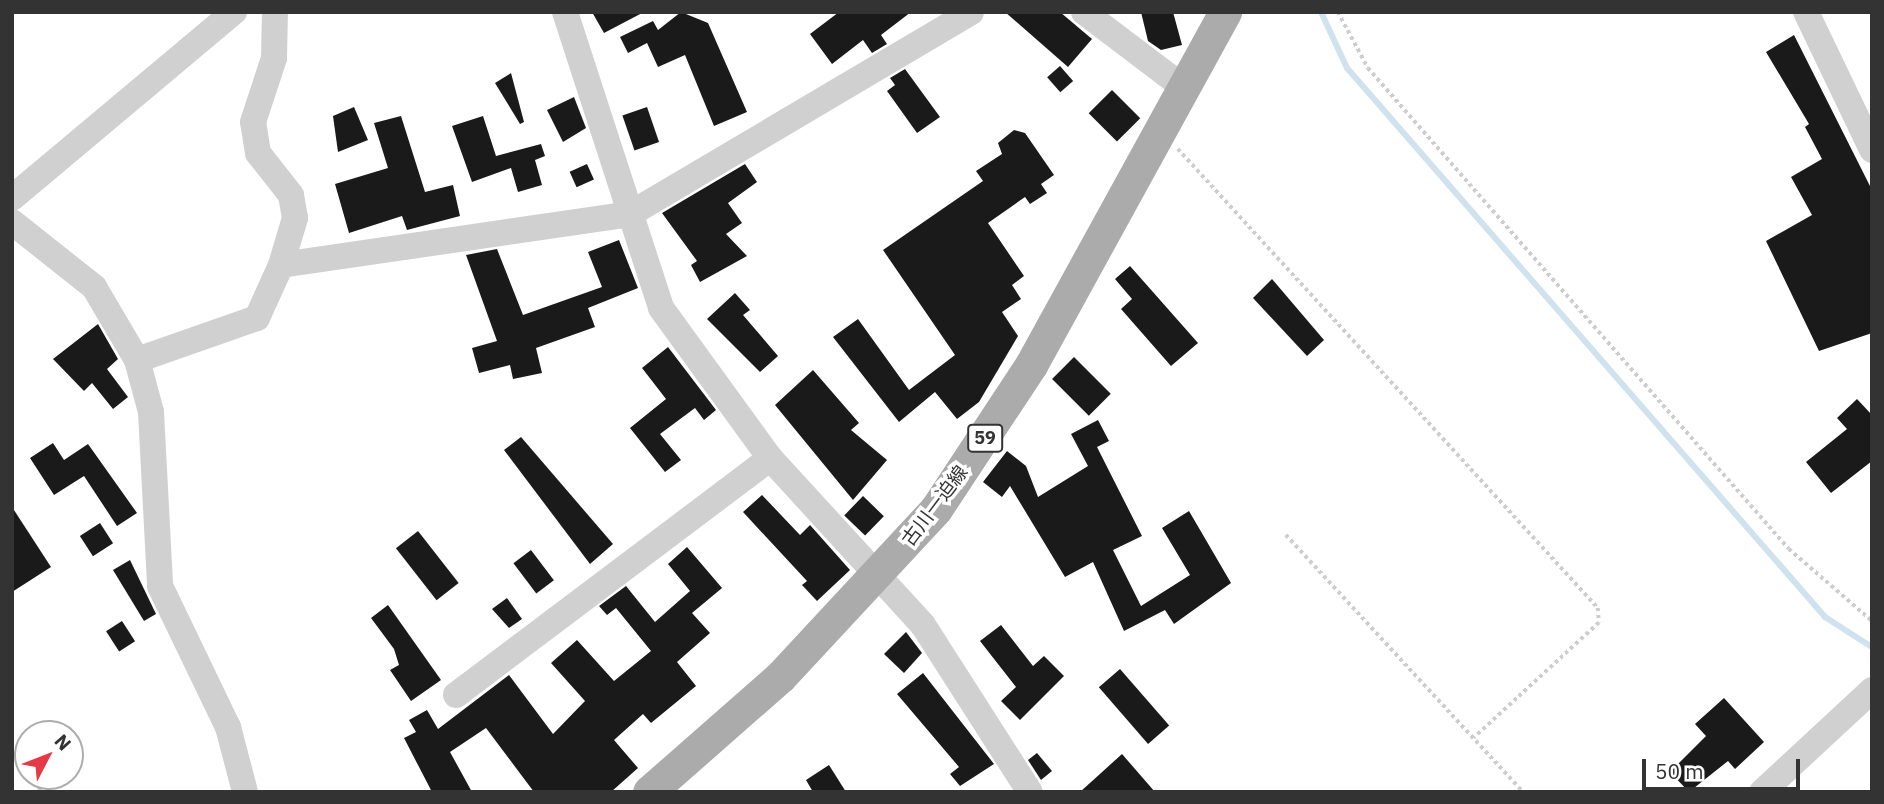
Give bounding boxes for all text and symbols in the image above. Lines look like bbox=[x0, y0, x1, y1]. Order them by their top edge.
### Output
road number: 59 bbox=[966, 424, 1004, 452]
street label: 古川一迫線 bbox=[897, 461, 973, 551]
north arrow bbox=[14, 720, 84, 790]
text: N bbox=[50, 729, 77, 755]
scale bar bbox=[1646, 744, 1804, 788]
text: 50 m bbox=[1655, 757, 1704, 785]

